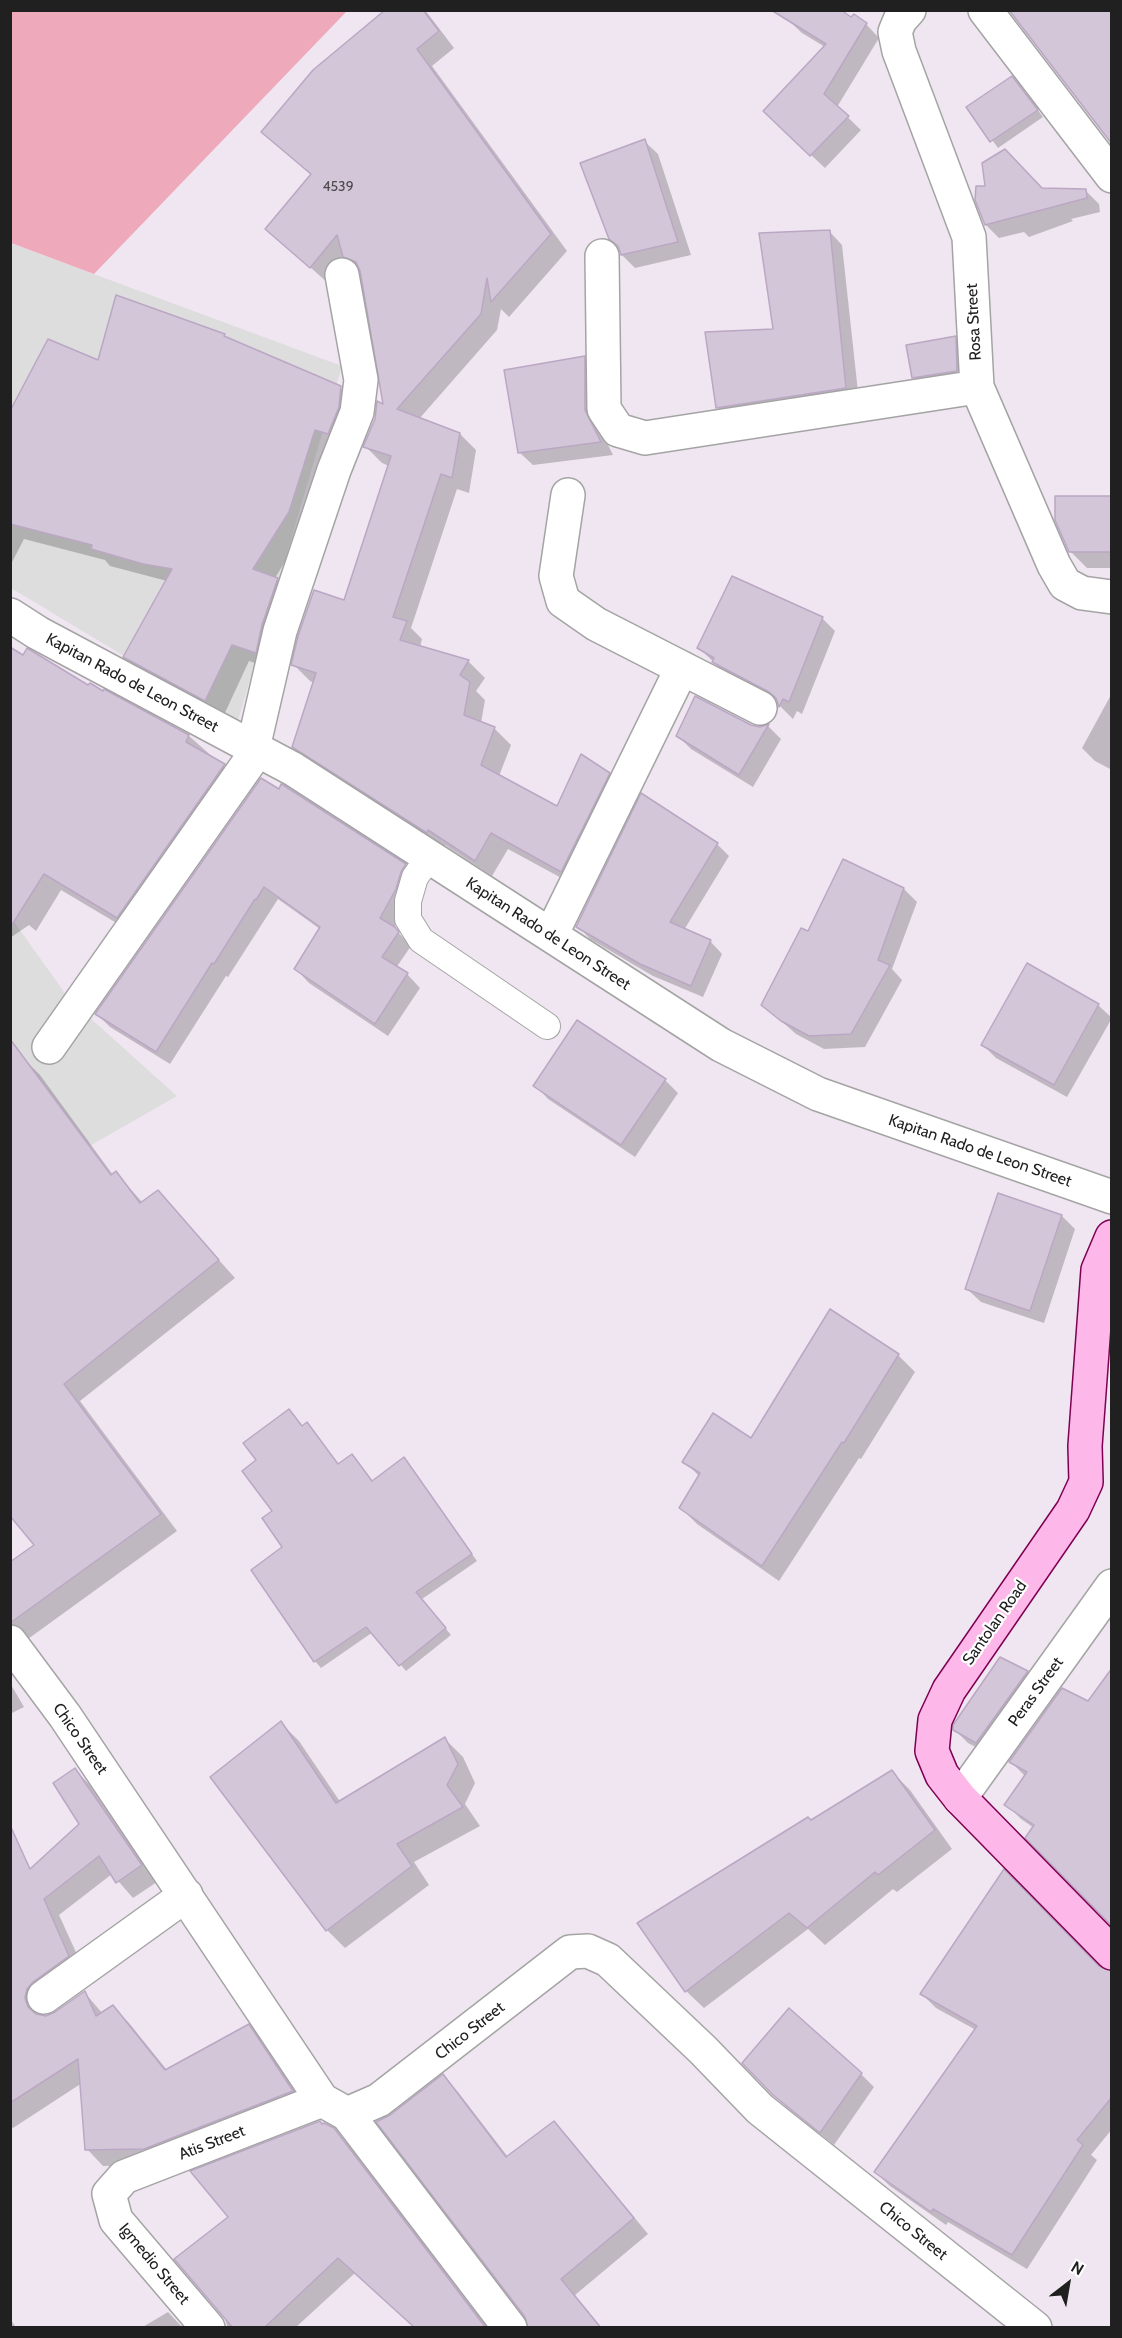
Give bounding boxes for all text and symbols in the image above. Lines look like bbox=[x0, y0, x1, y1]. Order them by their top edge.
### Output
house number: 4539 bbox=[322, 179, 354, 195]
street label: Rosa Street bbox=[962, 283, 986, 361]
street label: Kapitan Rado de Leon Street bbox=[43, 629, 221, 737]
street label: Kapitan Rado de Leon Street bbox=[462, 874, 634, 994]
street label: Kapitan Rado de Leon Street bbox=[886, 1111, 1074, 1191]
street label: Santolan Road bbox=[959, 1577, 1031, 1669]
street label: Peras Street bbox=[1004, 1654, 1068, 1730]
street label: Chico Street bbox=[48, 1700, 112, 1778]
street label: Chico Street bbox=[432, 1998, 508, 2064]
street label: Atis Street bbox=[176, 2122, 248, 2164]
street label: Chico Street bbox=[875, 2198, 951, 2264]
street label: Igmedio Street bbox=[115, 2220, 193, 2308]
north arrow bbox=[1038, 2254, 1098, 2314]
text: N bbox=[1068, 2257, 1087, 2279]

